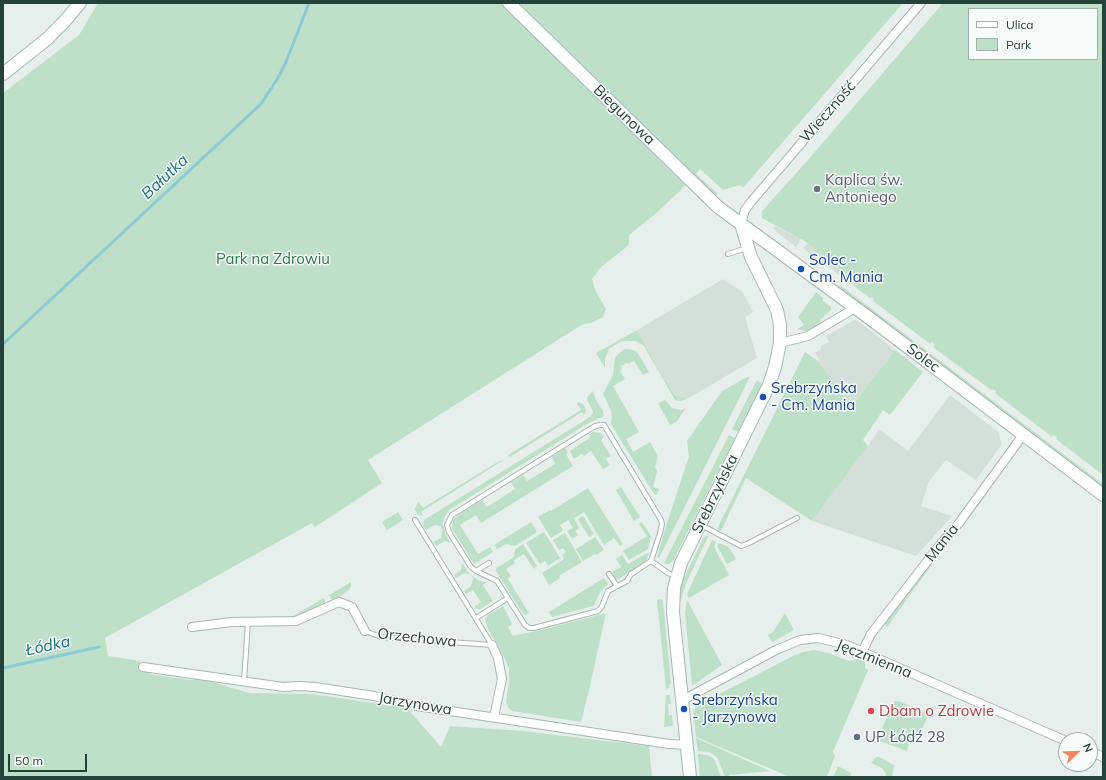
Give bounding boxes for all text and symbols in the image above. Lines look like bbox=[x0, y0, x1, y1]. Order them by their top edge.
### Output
legend bbox=[968, 8, 1098, 60]
text: Ulica bbox=[1006, 17, 1034, 32]
text: Park bbox=[1006, 37, 1031, 52]
street label: Wieczność bbox=[796, 77, 860, 147]
street label: Biegunowa bbox=[589, 81, 659, 149]
water label: Bałutka bbox=[138, 151, 192, 203]
place label: Kaplica św. Antoniego bbox=[825, 171, 903, 206]
marker: Kaplica św. Antoniego bbox=[812, 184, 822, 194]
park label: Park na Zdrowiu bbox=[216, 250, 330, 268]
place label: Solec - Cm. Mania bbox=[809, 251, 883, 286]
marker: Solec - Cm. Mania bbox=[796, 264, 806, 274]
street label: Solec bbox=[903, 340, 943, 376]
place label: Srebrzyńska - Cm. Mania bbox=[771, 379, 857, 414]
marker: Srebrzyńska - Cm. Mania bbox=[758, 392, 768, 402]
street label: Srebrzyńska bbox=[688, 451, 742, 537]
street label: Mania bbox=[921, 521, 963, 565]
street label: Orzechowa bbox=[377, 625, 457, 651]
water label: Łódka bbox=[24, 632, 72, 660]
street label: Jęczmienna bbox=[834, 636, 914, 682]
street label: Jarzynowa bbox=[377, 689, 453, 719]
place label: Srebrzyńska - Jarzynowa bbox=[692, 691, 778, 726]
place label: Dbam o Zdrowie bbox=[879, 702, 994, 720]
marker: Srebrzyńska - Jarzynowa bbox=[679, 704, 689, 714]
marker: Dbam o Zdrowie bbox=[866, 706, 876, 716]
place label: UP Łódź 28 bbox=[865, 728, 945, 746]
marker: UP Łódź 28 bbox=[852, 732, 862, 742]
north arrow bbox=[1058, 732, 1098, 772]
text: N bbox=[1080, 741, 1096, 754]
scale bar bbox=[10, 746, 89, 772]
text: 50 m bbox=[15, 753, 43, 768]

